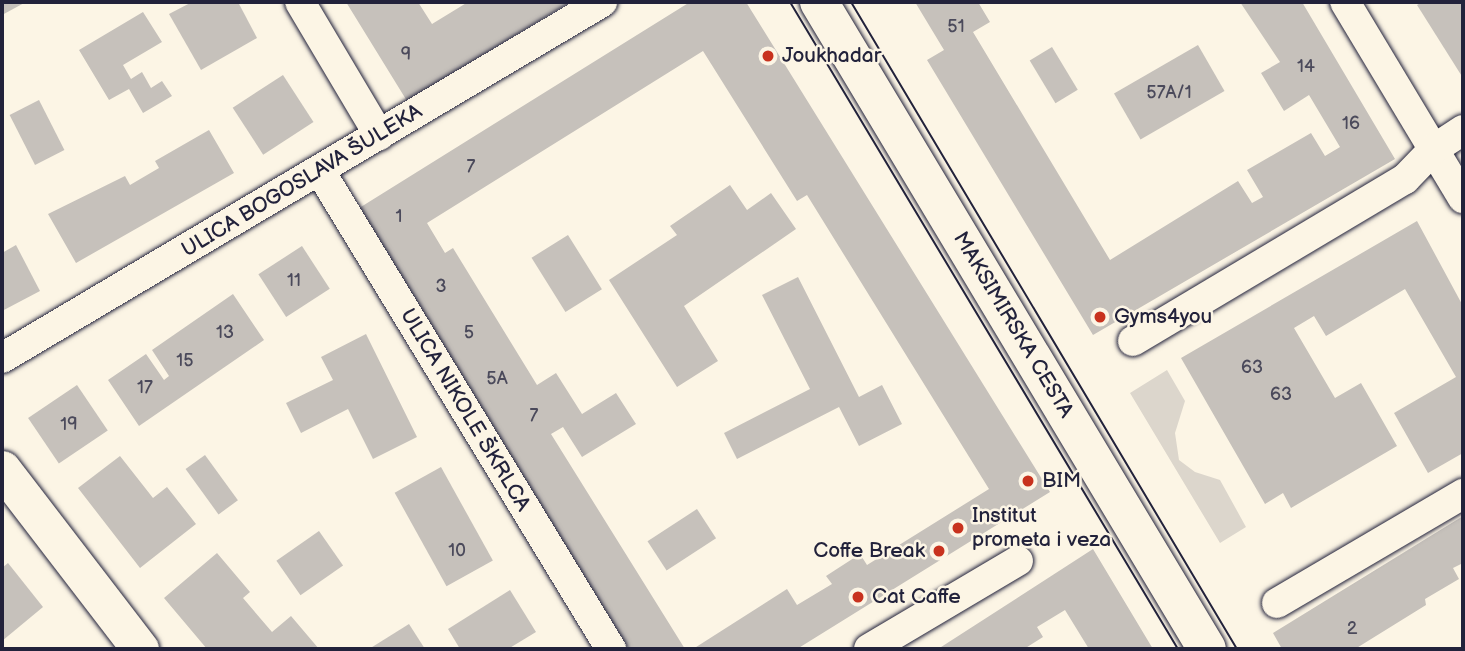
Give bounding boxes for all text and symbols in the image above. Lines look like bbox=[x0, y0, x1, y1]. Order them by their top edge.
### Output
house number: 51 bbox=[947, 16, 965, 38]
place label: Joukhadar bbox=[782, 43, 881, 69]
house number: 9 bbox=[401, 44, 411, 66]
marker: Joukhadar bbox=[760, 48, 776, 64]
house number: 14 bbox=[1297, 56, 1315, 78]
house number: 57A/1 bbox=[1146, 82, 1192, 104]
street label: ULICA BOGOSLAVA ŠULEKA bbox=[177, 99, 427, 263]
house number: 16 bbox=[1342, 113, 1360, 135]
house number: 7 bbox=[467, 156, 475, 178]
house number: 1 bbox=[396, 206, 402, 228]
street label: MAKSIMIRSKA CESTA bbox=[947, 227, 1079, 423]
house number: 11 bbox=[287, 270, 301, 292]
house number: 3 bbox=[435, 276, 447, 298]
street label: ULICA NIKOLE ŠKRLCA bbox=[394, 304, 536, 516]
place label: Gyms4you bbox=[1114, 304, 1212, 330]
marker: Gyms4you bbox=[1092, 309, 1108, 325]
house number: 13 bbox=[216, 322, 234, 344]
house number: 5 bbox=[464, 322, 474, 344]
house number: 15 bbox=[176, 350, 194, 372]
house number: 63 bbox=[1241, 357, 1263, 379]
house number: 5A bbox=[486, 368, 508, 390]
house number: 17 bbox=[137, 377, 153, 399]
house number: 63 bbox=[1270, 384, 1292, 406]
house number: 7 bbox=[530, 405, 538, 427]
house number: 19 bbox=[60, 414, 78, 436]
place label: BIM bbox=[1042, 468, 1081, 494]
marker: BIM bbox=[1020, 473, 1036, 489]
place label: Institut prometa i veza bbox=[972, 503, 1111, 553]
marker: Institut prometa i veza bbox=[950, 520, 966, 536]
place label: Coffe Break bbox=[813, 538, 925, 564]
house number: 10 bbox=[448, 540, 466, 562]
marker: Coffe Break bbox=[931, 543, 947, 559]
place label: Cat Caffe bbox=[872, 584, 961, 610]
marker: Cat Caffe bbox=[850, 589, 866, 605]
house number: 2 bbox=[1347, 618, 1357, 640]

